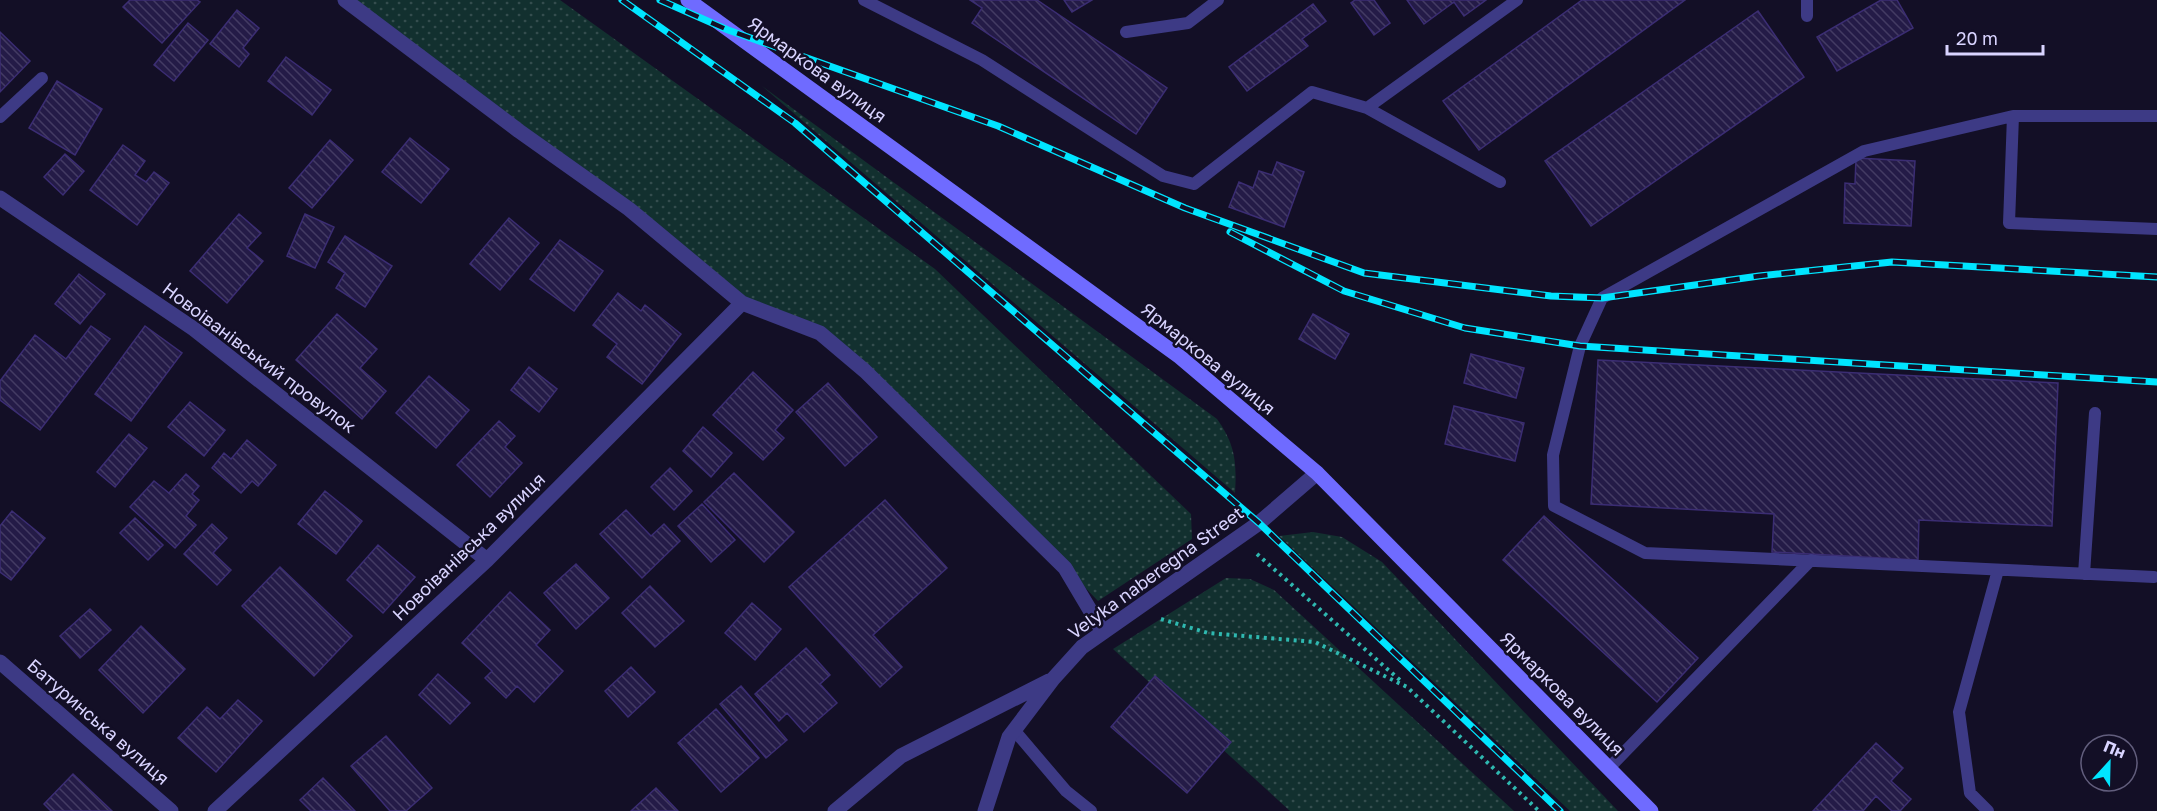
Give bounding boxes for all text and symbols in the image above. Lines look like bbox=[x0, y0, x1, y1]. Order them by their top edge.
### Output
street label: Ярмаркова вулиця bbox=[744, 12, 891, 127]
scale bar bbox=[1947, 18, 2043, 56]
text: 20 m bbox=[1956, 27, 1998, 49]
street label: Новоіванівський провулок bbox=[159, 277, 361, 437]
street label: Ярмаркова вулиця bbox=[1137, 297, 1280, 419]
street label: Новоіванівська вулиця bbox=[388, 468, 549, 625]
street label: Velyka naberegna Street bbox=[1063, 501, 1248, 643]
street label: Ярмаркова вулиця bbox=[1496, 627, 1629, 760]
street label: Батуринська вулиця bbox=[23, 654, 174, 789]
north arrow bbox=[2079, 733, 2139, 793]
text: Пн bbox=[2101, 736, 2128, 762]

